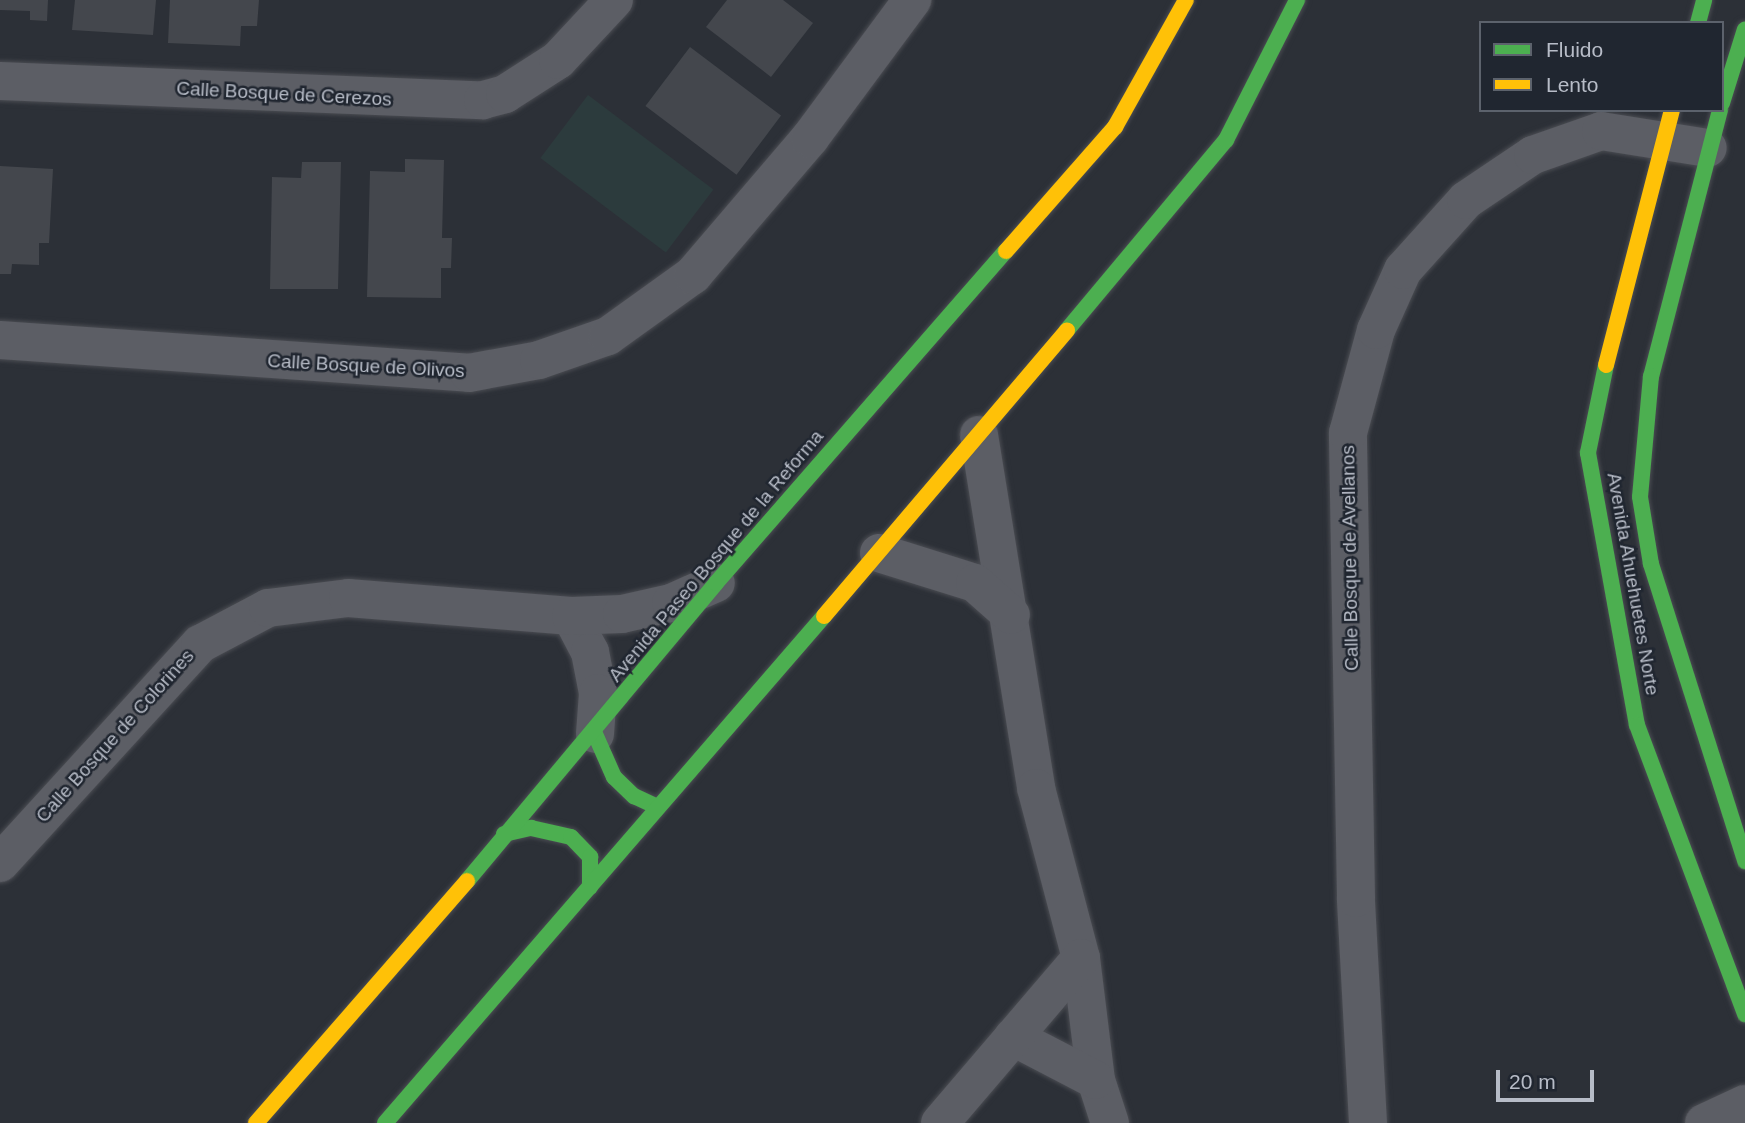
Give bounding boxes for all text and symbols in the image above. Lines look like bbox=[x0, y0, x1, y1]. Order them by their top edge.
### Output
legend bbox=[1479, 21, 1724, 112]
text: Fluido bbox=[1546, 38, 1603, 61]
text: Lento bbox=[1546, 73, 1599, 96]
street label: Calle Bosque de Cerezos bbox=[176, 77, 392, 111]
street label: Calle Bosque de Olivos bbox=[267, 349, 465, 383]
street label: Avenida Paseo Bosque de la Reforma bbox=[604, 425, 828, 687]
street label: Calle Bosque de Avellanos bbox=[1337, 444, 1363, 672]
street label: Avenida Ahuehuetes Norte bbox=[1602, 470, 1664, 698]
street label: Calle Bosque de Colorines bbox=[31, 645, 199, 827]
scale bar bbox=[1500, 1056, 1598, 1100]
text: 20 m bbox=[1509, 1070, 1556, 1093]

